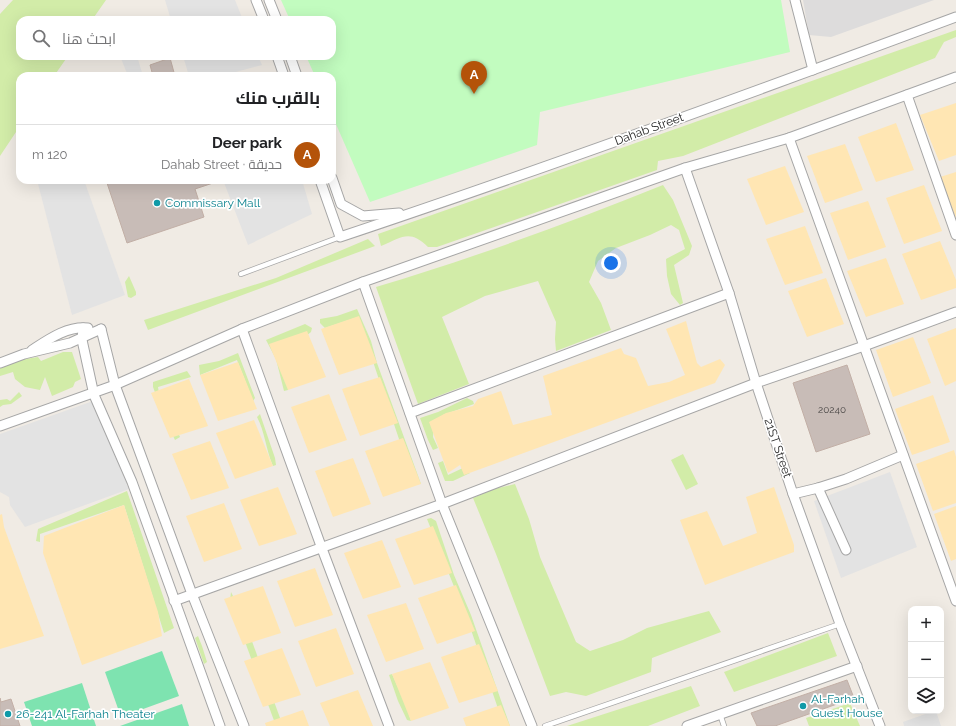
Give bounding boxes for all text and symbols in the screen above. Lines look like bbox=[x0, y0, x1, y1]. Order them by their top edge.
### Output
search box bbox=[16, 16, 336, 60]
icon: search bbox=[30, 27, 52, 49]
text: ابحث هنا bbox=[62, 30, 116, 48]
pin: A bbox=[461, 61, 487, 94]
text: بالقرب منك bbox=[236, 88, 320, 108]
street label: Dahab Street bbox=[613, 110, 685, 148]
text: Deer park bbox=[212, 134, 282, 152]
text: 120 m bbox=[32, 147, 68, 162]
text: A bbox=[303, 147, 311, 162]
text: حديقة · Dahab Street bbox=[161, 157, 282, 172]
place label: Commissary Mall bbox=[165, 196, 261, 210]
marker: Commissary Mall bbox=[152, 198, 162, 208]
your location bbox=[601, 253, 621, 273]
house number: 20240 bbox=[818, 404, 846, 415]
street label: 21ST Street bbox=[761, 416, 795, 480]
map controls bbox=[908, 606, 944, 714]
button: + bbox=[908, 606, 944, 642]
button: − bbox=[908, 642, 944, 678]
button: layers bbox=[908, 678, 944, 714]
place label: Al-Farhah Guest House bbox=[811, 692, 883, 720]
marker: Al-Farhah Guest House bbox=[798, 701, 808, 711]
place label: 26-241 Al-Farhah Theater bbox=[16, 707, 155, 721]
marker: 26-241 Al-Farhah Theater bbox=[3, 709, 13, 719]

